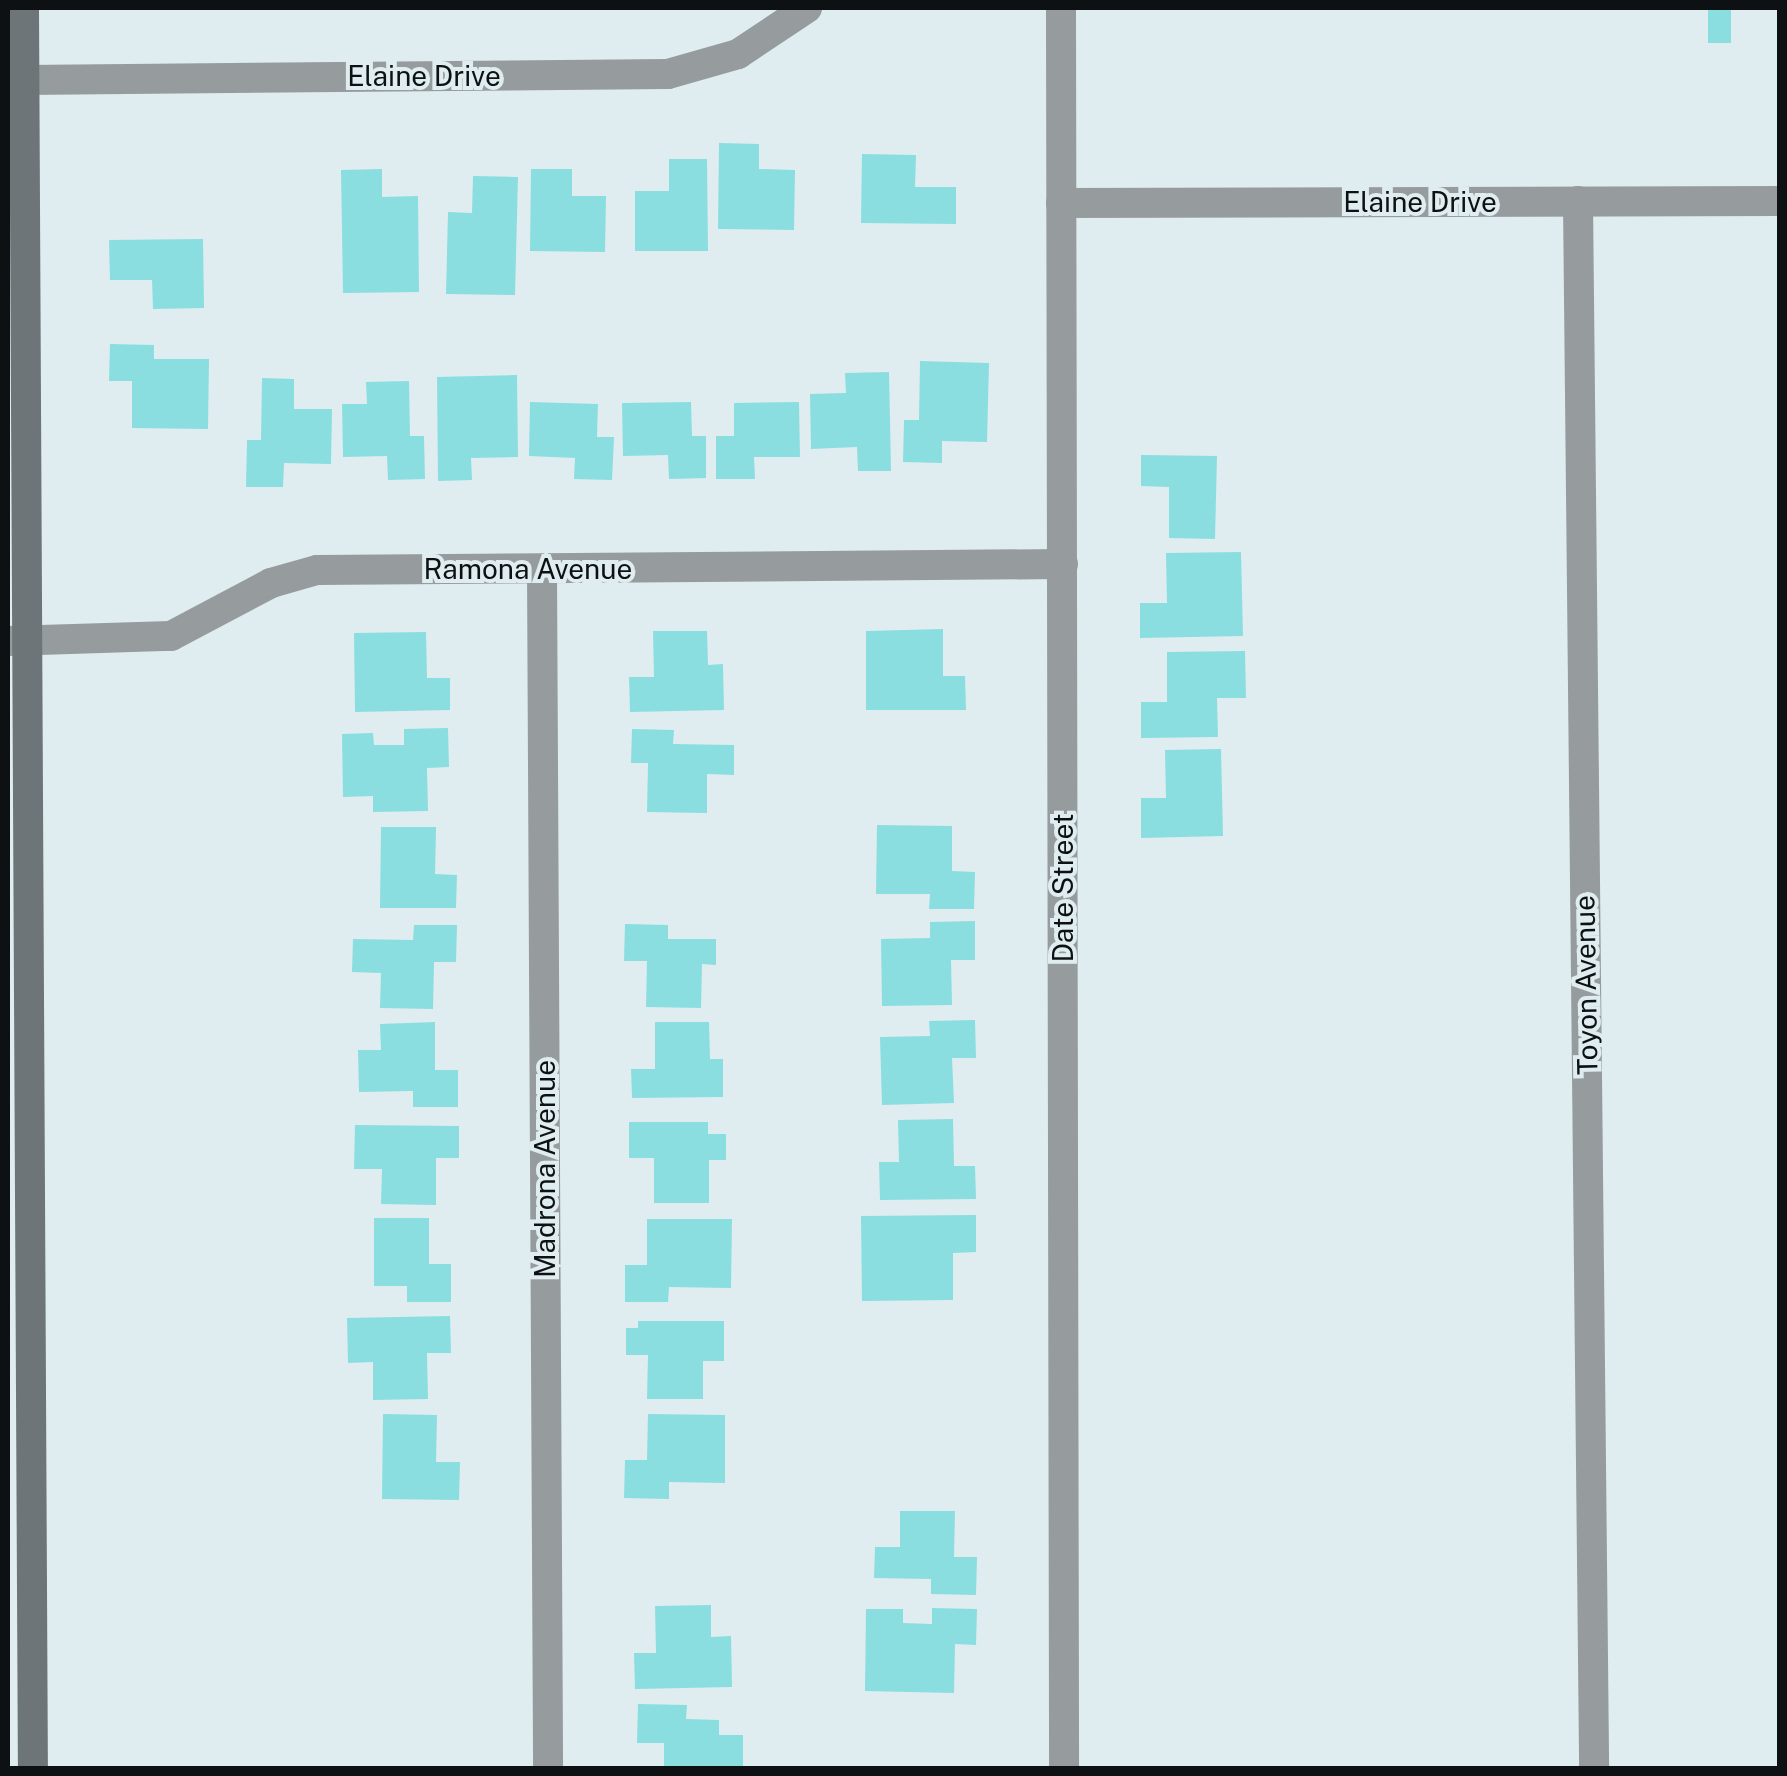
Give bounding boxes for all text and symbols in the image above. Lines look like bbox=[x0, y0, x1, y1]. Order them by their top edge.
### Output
street label: Elaine Drive bbox=[347, 59, 501, 93]
street label: Elaine Drive bbox=[1343, 185, 1497, 219]
street label: Ramona Avenue bbox=[424, 552, 632, 586]
street label: Date Street bbox=[1046, 813, 1080, 963]
street label: Toyon Avenue bbox=[1568, 895, 1604, 1075]
street label: Madrona Avenue bbox=[528, 1060, 562, 1278]

